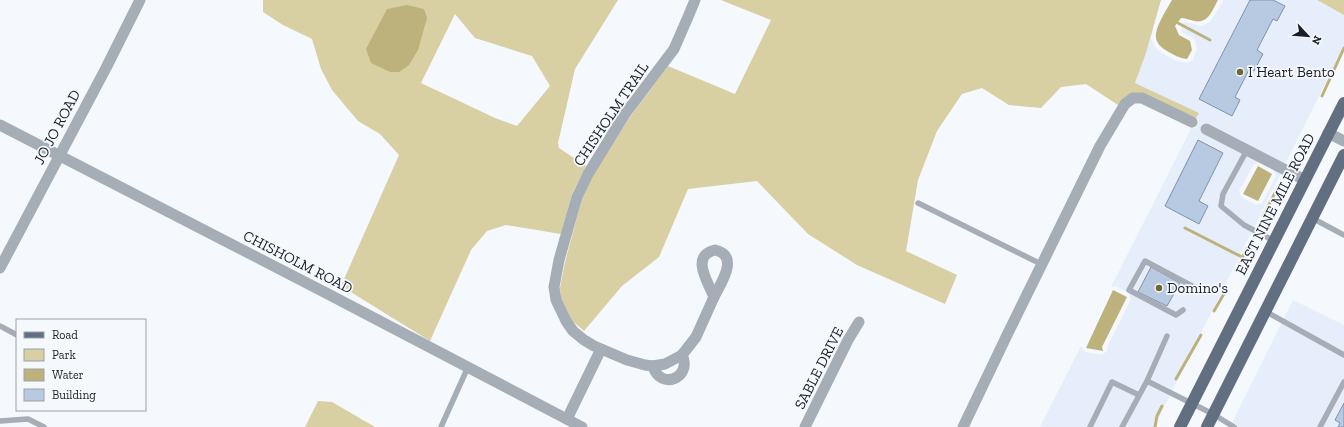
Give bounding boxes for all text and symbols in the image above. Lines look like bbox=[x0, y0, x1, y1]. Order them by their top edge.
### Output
north arrow bbox=[1288, 16, 1328, 56]
text: N bbox=[1309, 34, 1324, 47]
street label: CHISHOLM TRAIL bbox=[570, 59, 652, 169]
place label: I Heart Bento bbox=[1248, 63, 1335, 81]
marker: I Heart Bento bbox=[1235, 67, 1245, 77]
street label: JO JO ROAD bbox=[30, 87, 84, 167]
street label: EAST NINE MILE ROAD bbox=[1231, 130, 1319, 278]
street label: CHISHOLM ROAD bbox=[240, 227, 356, 297]
place label: Domino's bbox=[1167, 279, 1228, 297]
marker: Domino's bbox=[1154, 283, 1164, 293]
legend bbox=[16, 319, 146, 411]
street label: SABLE DRIVE bbox=[791, 324, 848, 412]
text: Road bbox=[52, 328, 78, 342]
text: Park bbox=[52, 348, 77, 362]
text: Water bbox=[52, 368, 84, 382]
text: Building bbox=[52, 388, 96, 402]

